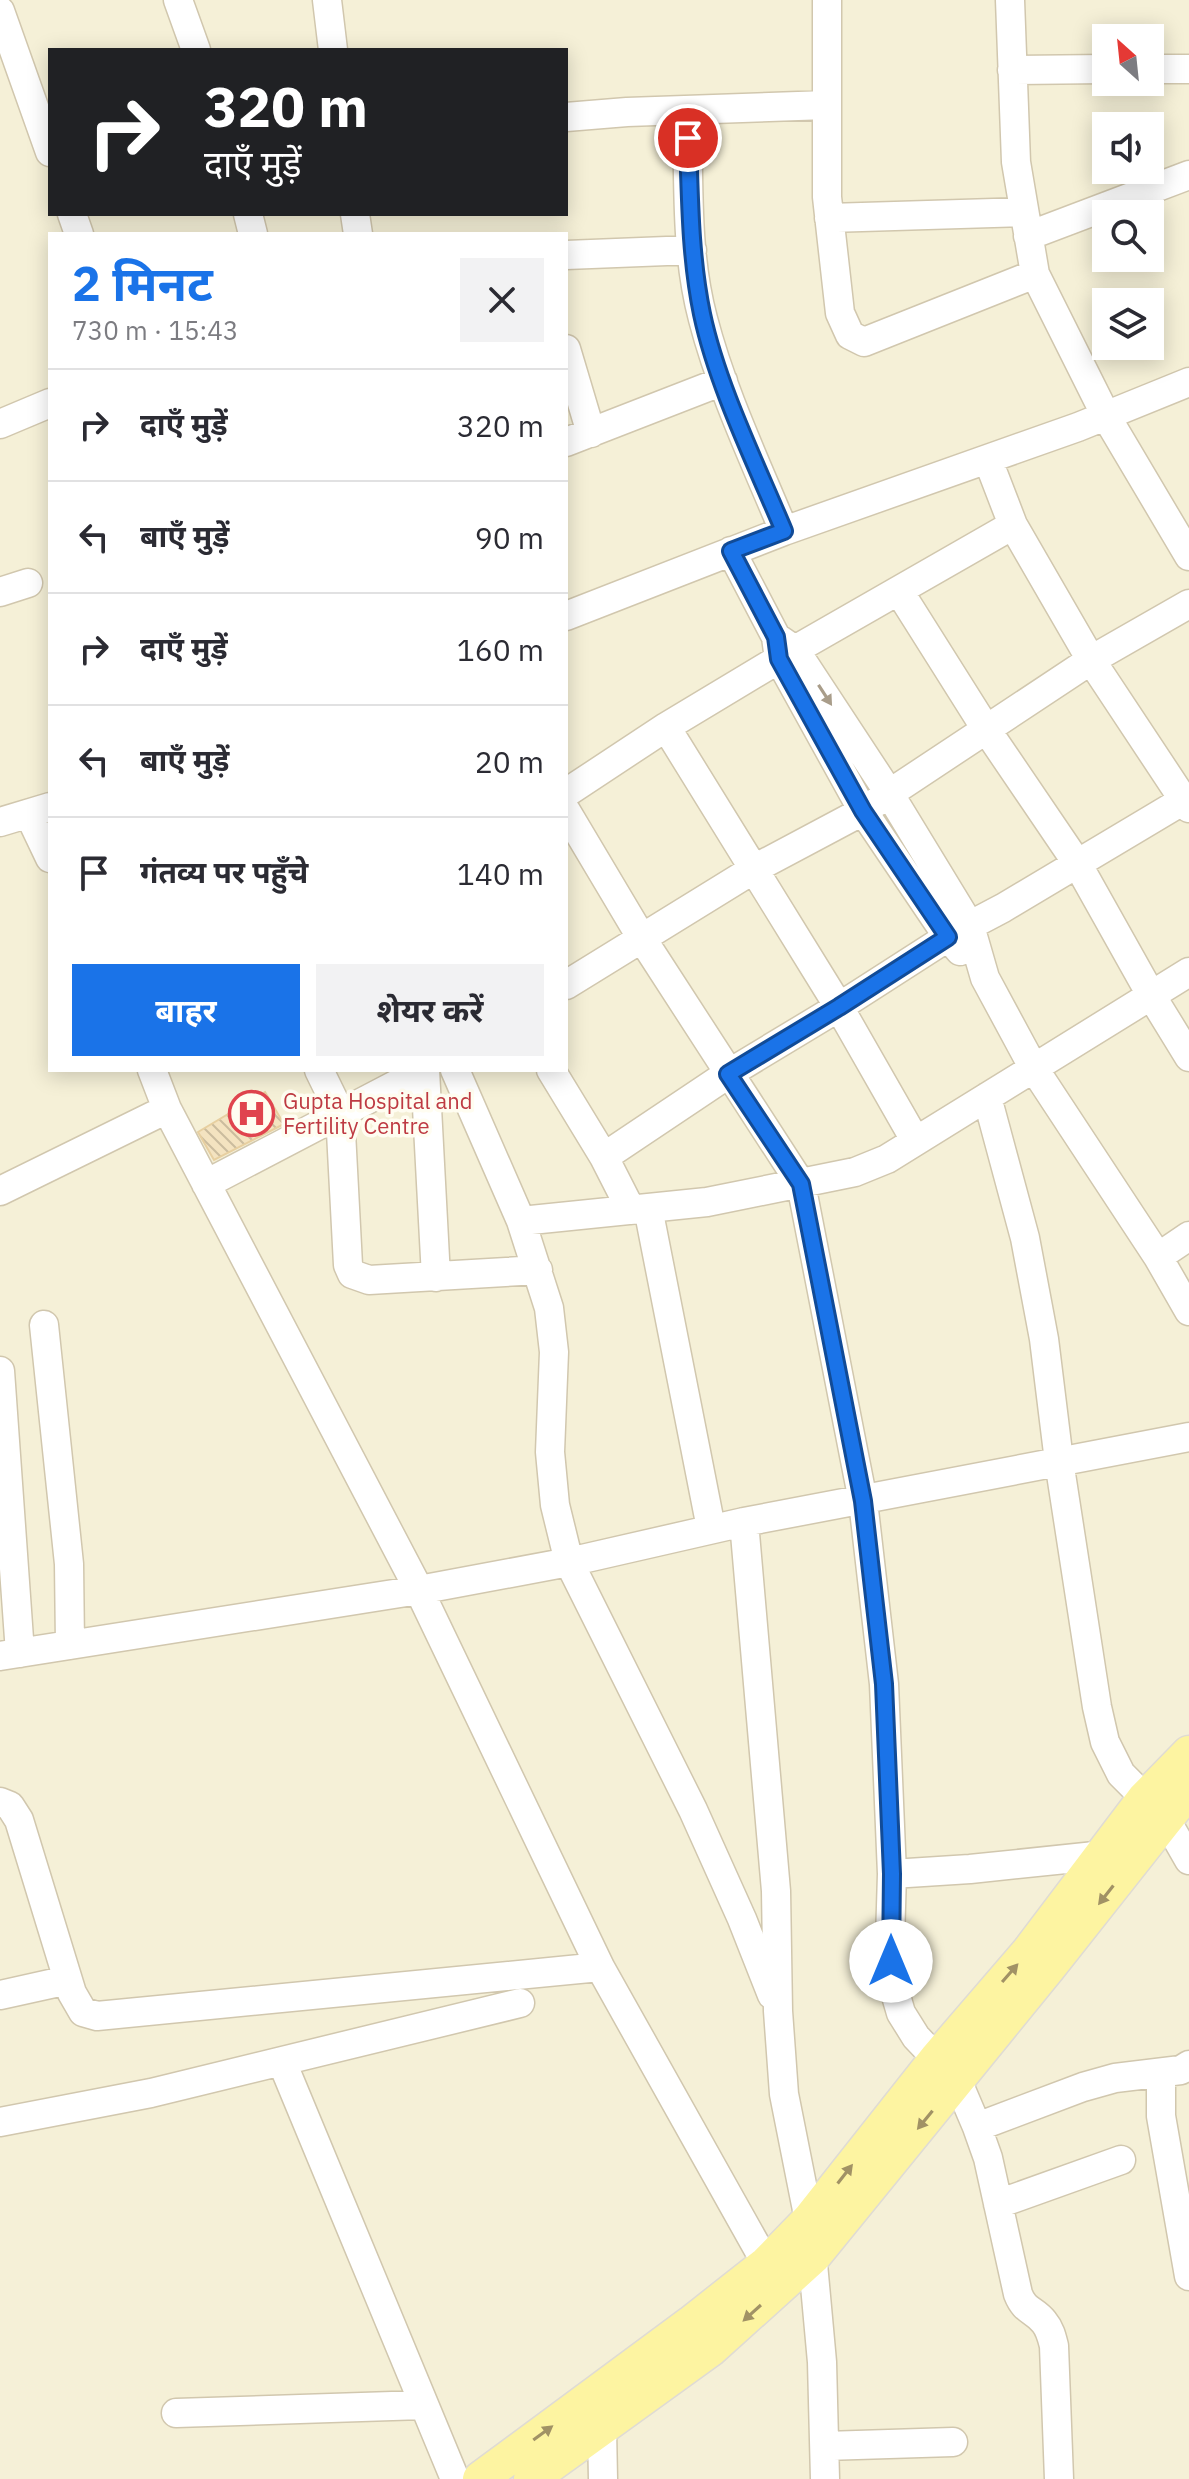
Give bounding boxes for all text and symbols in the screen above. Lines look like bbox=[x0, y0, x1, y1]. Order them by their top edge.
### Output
north arrow bbox=[1092, 24, 1164, 96]
map controls bbox=[1092, 24, 1164, 360]
text: 320 m bbox=[204, 70, 368, 142]
icon: right bbox=[72, 80, 176, 184]
pin bbox=[654, 104, 722, 172]
button: sound bbox=[1092, 112, 1164, 184]
icon: arrive bbox=[666, 116, 710, 160]
text: दाएँ मुड़ें bbox=[204, 140, 302, 187]
button: search bbox=[1092, 200, 1164, 272]
text: 2 मिनट bbox=[72, 252, 213, 314]
button: close bbox=[460, 258, 544, 342]
button: layers bbox=[1092, 288, 1164, 360]
text: 730 m · 15:43 bbox=[72, 313, 238, 347]
icon: right bbox=[72, 403, 116, 447]
text: दाएँ मुड़ें bbox=[140, 404, 228, 443]
text: 320 m bbox=[457, 406, 544, 445]
icon: left bbox=[72, 515, 116, 559]
text: बाएँ मुड़ें bbox=[140, 516, 229, 555]
text: 90 m bbox=[475, 518, 544, 557]
icon: right bbox=[72, 627, 116, 671]
text: दाएँ मुड़ें bbox=[140, 628, 228, 667]
text: 160 m bbox=[457, 630, 544, 669]
one-way arrow bbox=[817, 685, 832, 706]
icon: left bbox=[72, 739, 116, 783]
text: बाएँ मुड़ें bbox=[140, 740, 229, 779]
text: 20 m bbox=[475, 742, 544, 781]
icon: arrive bbox=[72, 851, 116, 895]
text: गंतव्य पर पहुँचे bbox=[140, 852, 308, 891]
text: 140 m bbox=[457, 854, 544, 893]
button: बाहर bbox=[72, 964, 300, 1056]
button: शेयर करें bbox=[316, 964, 544, 1056]
place label: Gupta Hospital and Fertility Centre bbox=[283, 1086, 473, 1140]
hospital icon: Gupta Hospital and Fertility Centre bbox=[228, 1090, 276, 1138]
one-way arrow bbox=[1098, 1885, 1114, 1905]
position arrow bbox=[849, 1919, 933, 2003]
one-way arrow bbox=[1001, 1963, 1018, 1983]
one-way arrow bbox=[917, 2109, 934, 2129]
one-way arrow bbox=[837, 2164, 853, 2184]
one-way arrow bbox=[742, 2303, 761, 2321]
one-way arrow bbox=[532, 2425, 553, 2441]

